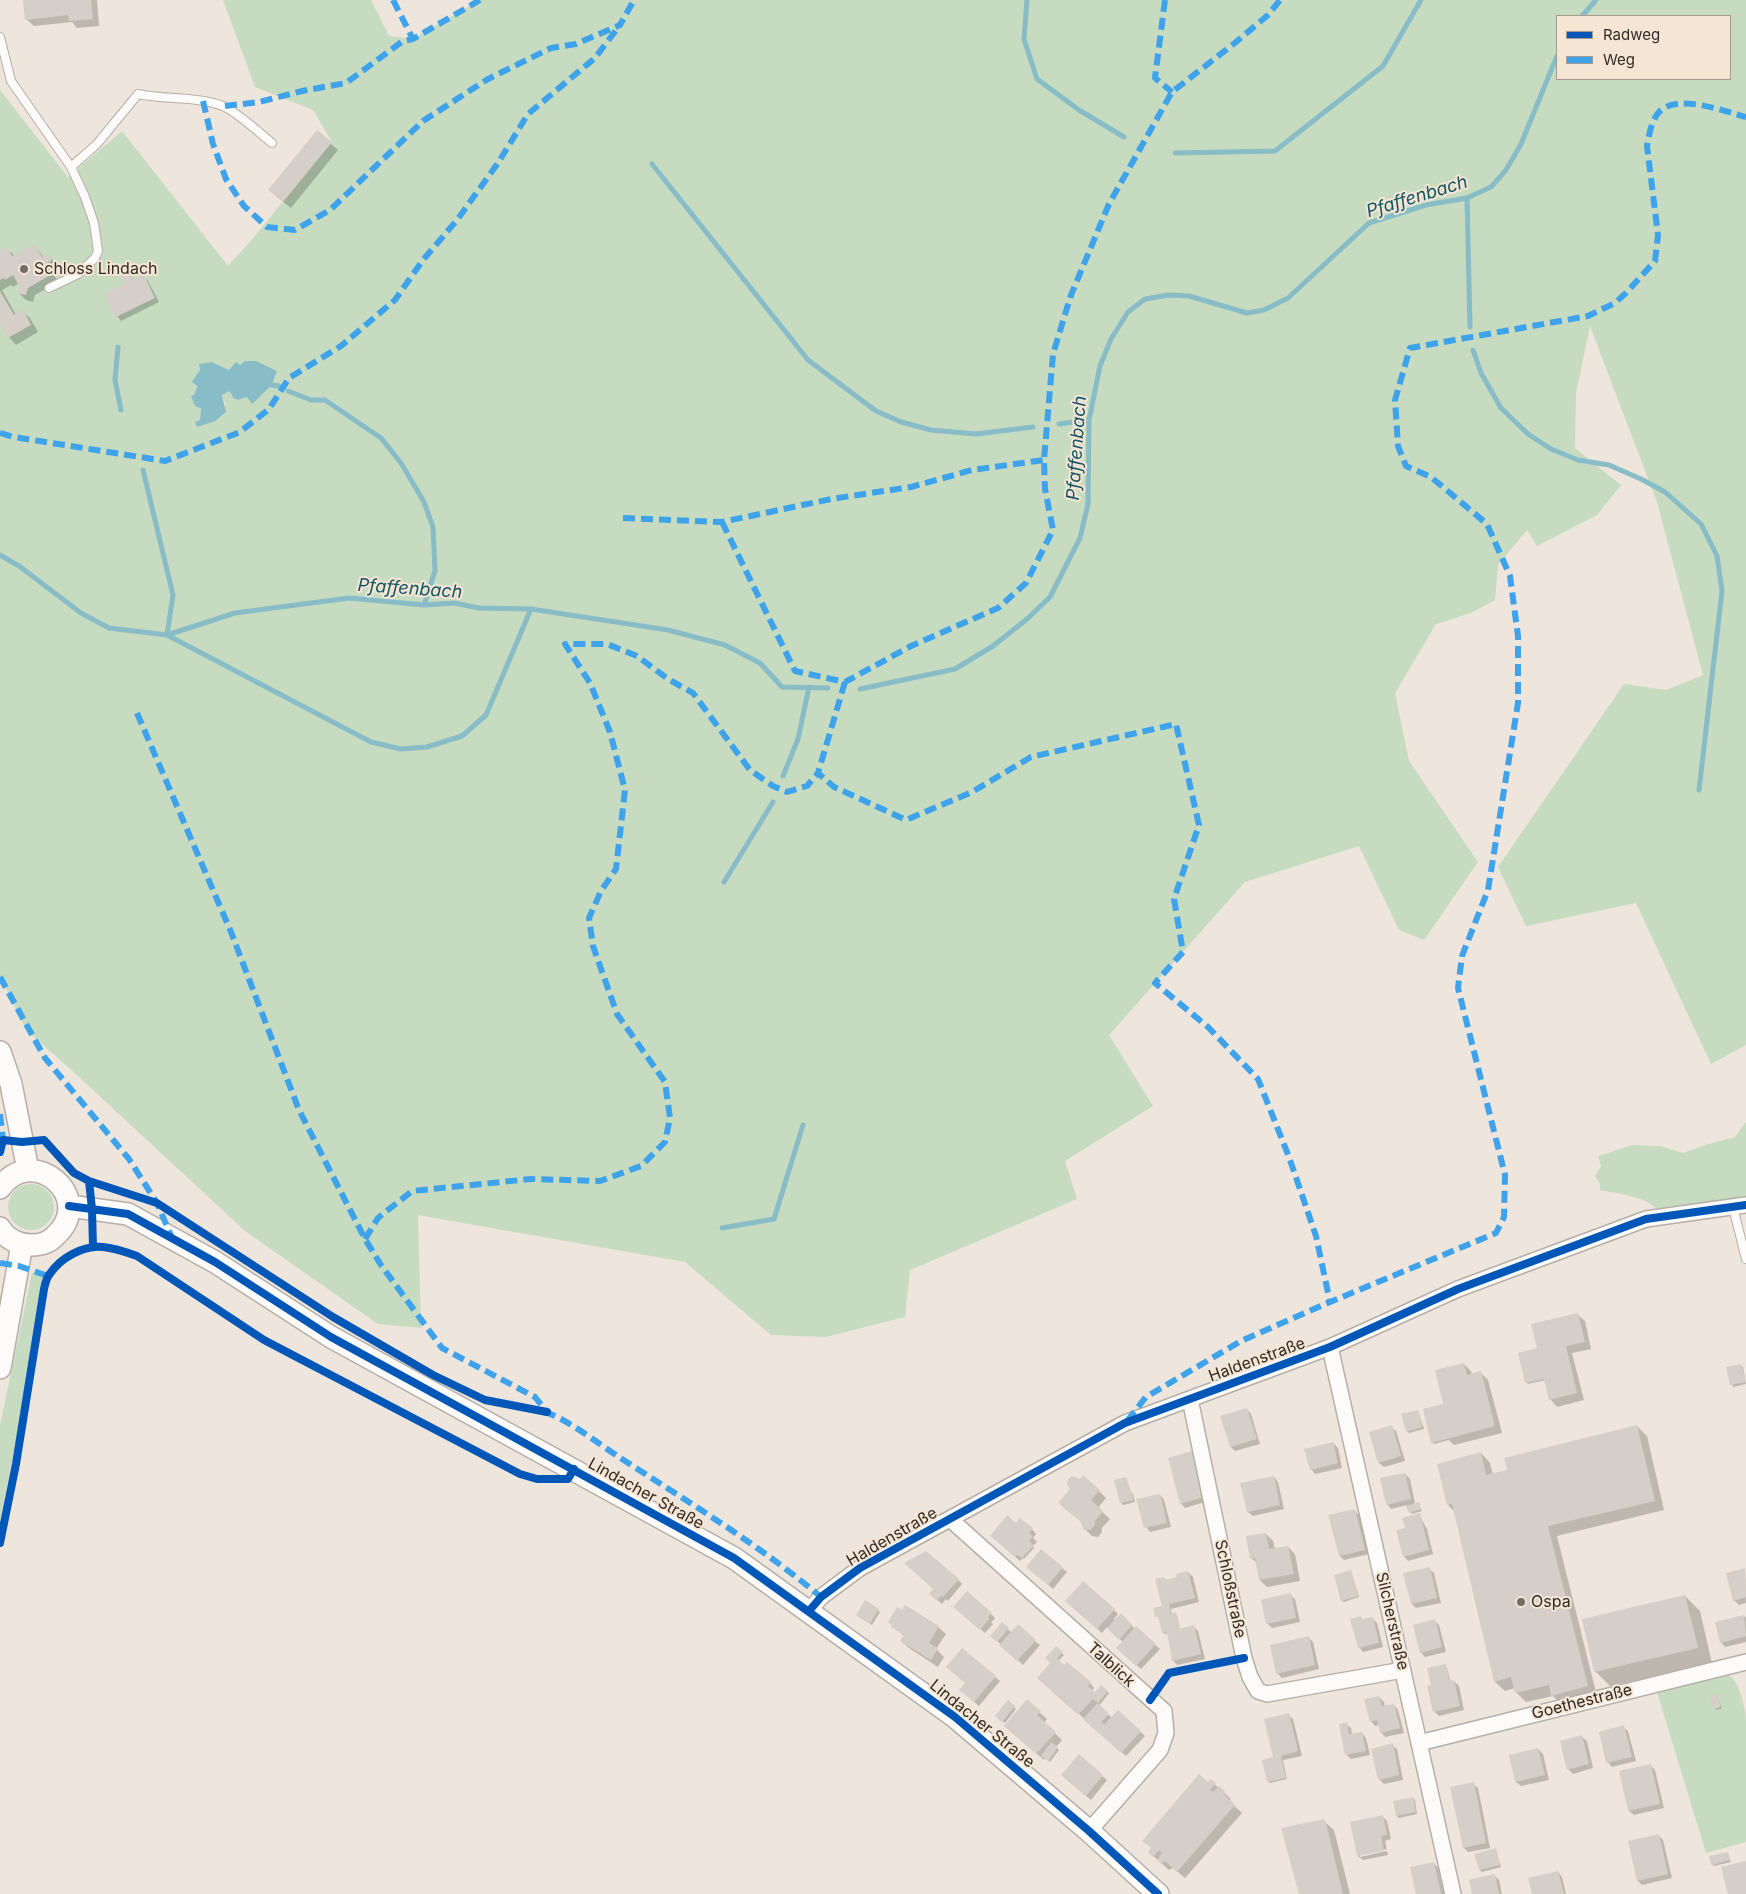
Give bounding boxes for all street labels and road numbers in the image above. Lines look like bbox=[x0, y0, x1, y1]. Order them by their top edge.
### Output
street label: Haldenstraße bbox=[1206, 1334, 1308, 1386]
street label: Lindacher Straße bbox=[585, 1454, 707, 1534]
street label: Haldenstraße bbox=[843, 1503, 941, 1571]
street label: Schloßstraße bbox=[1210, 1538, 1250, 1640]
street label: Silcherstraße bbox=[1371, 1570, 1413, 1672]
street label: Talblick bbox=[1083, 1639, 1139, 1691]
street label: Lindacher Straße bbox=[926, 1676, 1038, 1772]
street label: Goethestraße bbox=[1530, 1680, 1634, 1724]

